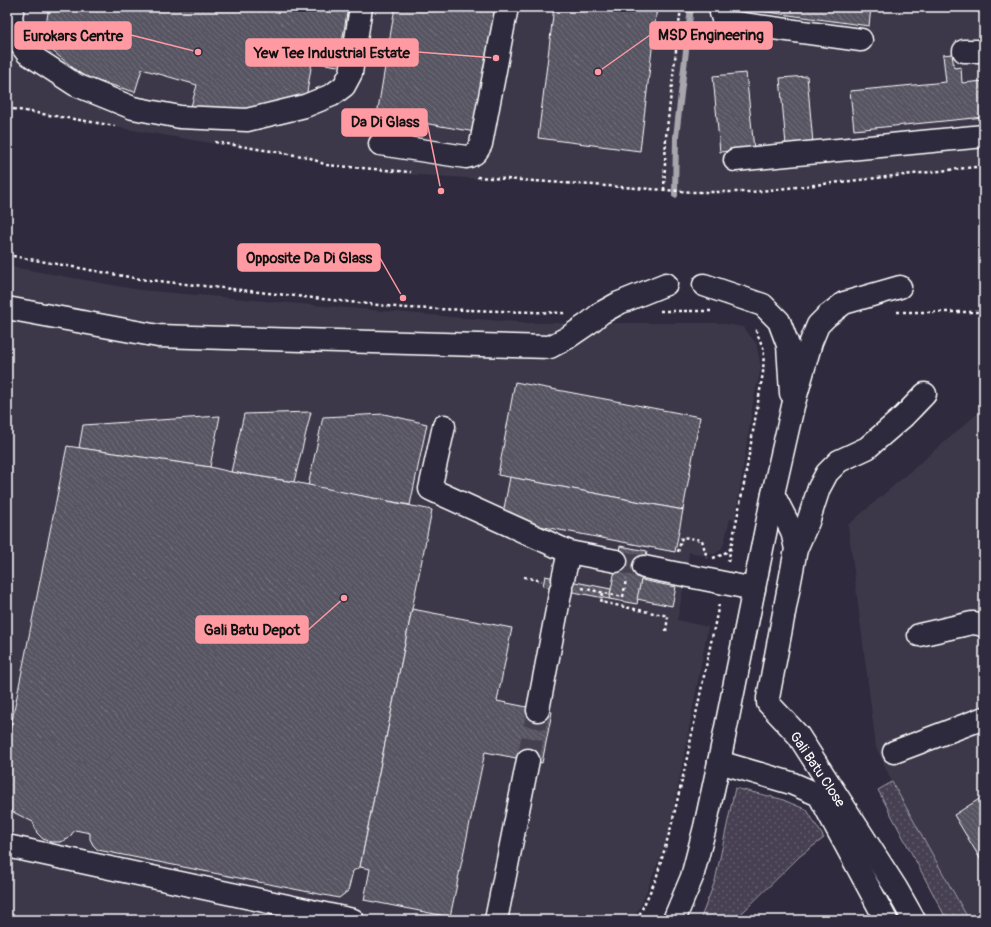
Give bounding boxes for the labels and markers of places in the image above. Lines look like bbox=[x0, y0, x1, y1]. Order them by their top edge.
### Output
callout: Eurokars Centre bbox=[15, 22, 131, 49]
callout: MSD Engineering bbox=[650, 22, 772, 49]
callout: Yew Tee Industrial Estate bbox=[246, 39, 418, 66]
callout: Da Di Glass bbox=[342, 109, 427, 136]
callout: Opposite Da Di Glass bbox=[238, 244, 380, 271]
callout: Gali Batu Depot bbox=[196, 616, 308, 643]

